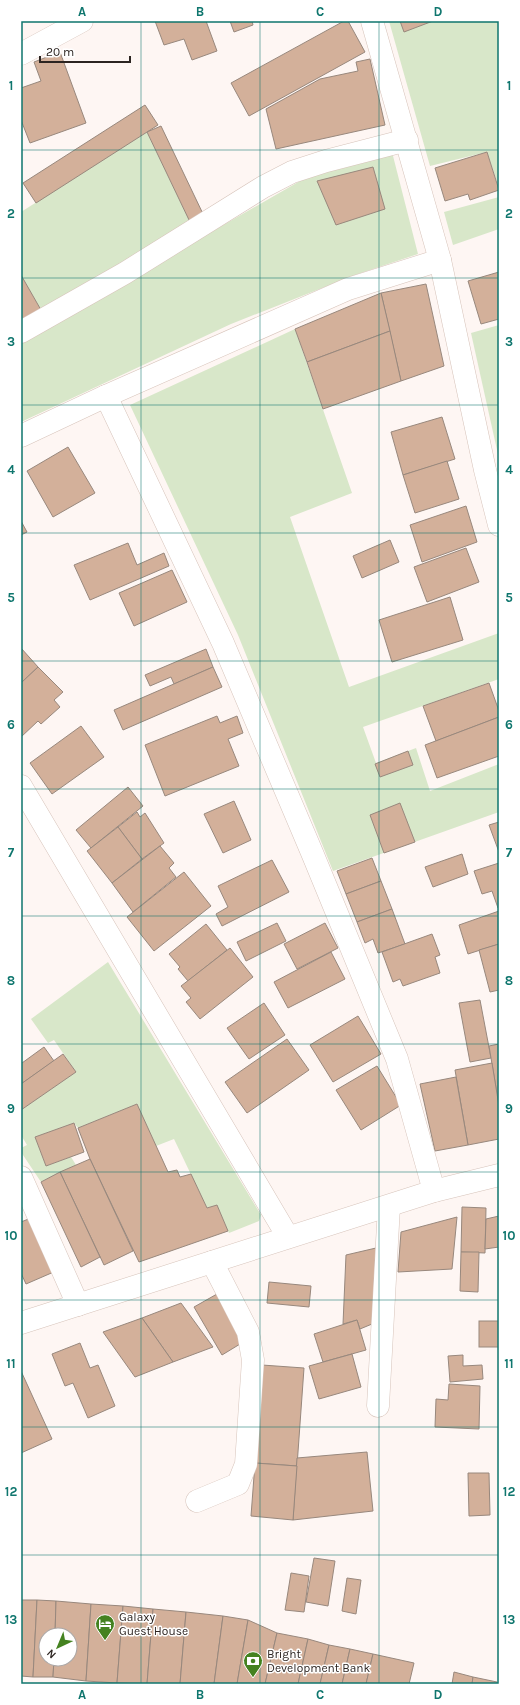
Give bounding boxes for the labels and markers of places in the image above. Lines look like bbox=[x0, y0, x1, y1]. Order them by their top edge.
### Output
place label: Galaxy Guest House bbox=[119, 1610, 188, 1638]
hotel icon: Galaxy Guest House bbox=[94, 1613, 116, 1641]
place label: Bright Development Bank bbox=[267, 1647, 371, 1675]
bank icon: Bright Development Bank bbox=[242, 1650, 264, 1678]

